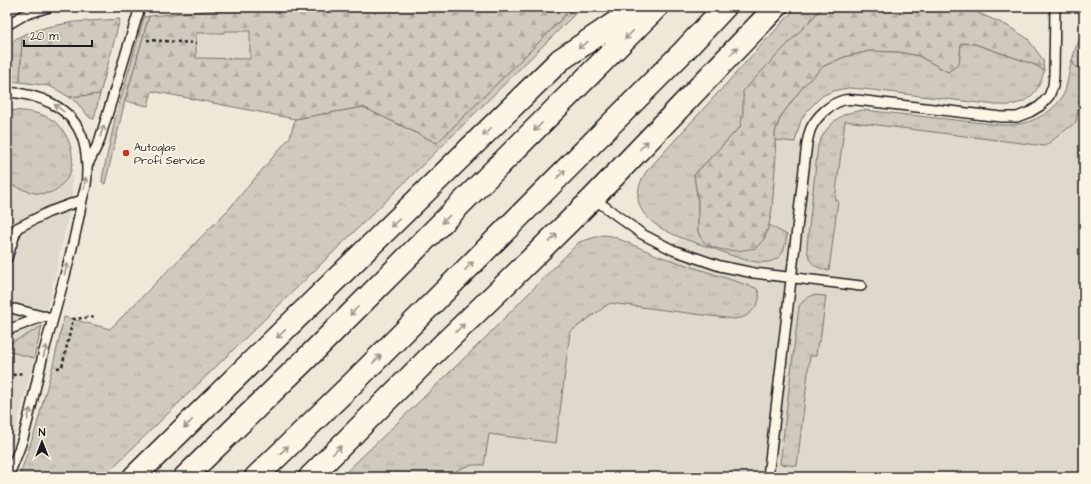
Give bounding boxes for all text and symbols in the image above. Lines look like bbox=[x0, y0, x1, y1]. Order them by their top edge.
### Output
scale bar bbox=[24, 22, 92, 48]
text: 20 m bbox=[30, 28, 59, 45]
one-way arrow bbox=[625, 30, 634, 40]
one-way arrow bbox=[578, 40, 589, 49]
one-way arrow bbox=[729, 46, 739, 56]
one-way arrow bbox=[54, 104, 65, 113]
one-way arrow bbox=[533, 122, 543, 132]
one-way arrow bbox=[99, 124, 106, 137]
one-way arrow bbox=[482, 127, 492, 137]
place label: Autoglas Profi Service bbox=[134, 140, 205, 168]
one-way arrow bbox=[639, 140, 649, 150]
marker: Autoglas Profi Service bbox=[121, 148, 131, 158]
one-way arrow bbox=[556, 169, 565, 179]
one-way arrow bbox=[82, 177, 89, 190]
one-way arrow bbox=[441, 214, 451, 224]
one-way arrow bbox=[390, 218, 400, 228]
one-way arrow bbox=[548, 233, 558, 243]
one-way arrow bbox=[464, 262, 474, 271]
one-way arrow bbox=[63, 263, 71, 276]
one-way arrow bbox=[349, 306, 359, 316]
one-way arrow bbox=[455, 324, 465, 333]
one-way arrow bbox=[276, 329, 286, 339]
one-way arrow bbox=[41, 345, 49, 358]
one-way arrow bbox=[372, 354, 382, 364]
one-way arrow bbox=[26, 407, 33, 420]
one-way arrow bbox=[183, 420, 193, 429]
north arrow bbox=[22, 422, 62, 462]
text: N bbox=[39, 425, 46, 440]
one-way arrow bbox=[279, 445, 289, 455]
one-way arrow bbox=[332, 445, 342, 454]

